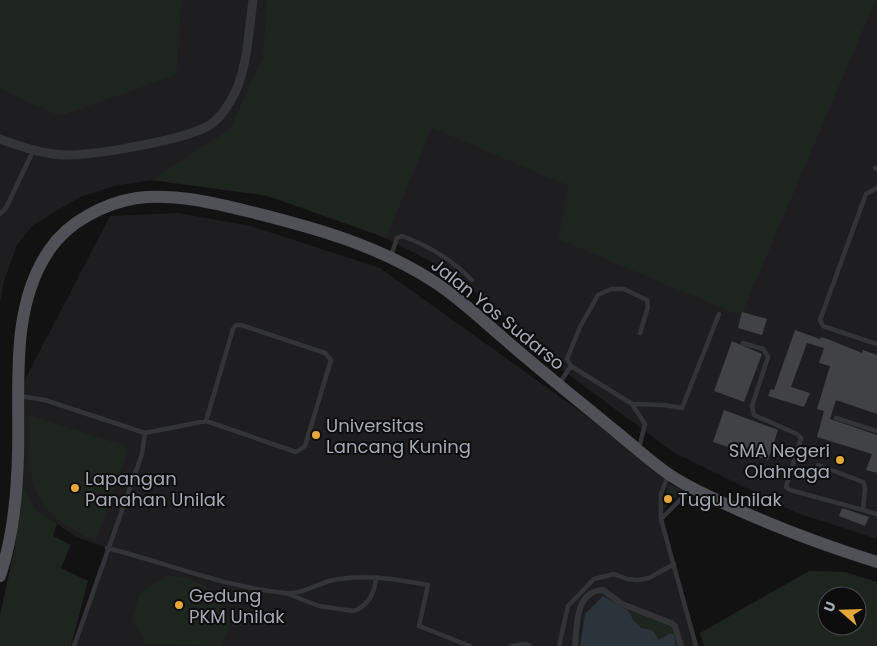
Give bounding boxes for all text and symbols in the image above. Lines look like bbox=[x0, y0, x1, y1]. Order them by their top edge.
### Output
street label: Jalan Yos Sudarso bbox=[426, 252, 570, 376]
place label: Universitas Lancang Kuning bbox=[326, 413, 471, 459]
marker: Universitas Lancang Kuning bbox=[310, 429, 322, 441]
place label: SMA Negeri Olahraga bbox=[729, 438, 830, 484]
marker: SMA Negeri Olahraga bbox=[834, 454, 846, 466]
place label: Lapangan Panahan Unilak bbox=[85, 466, 226, 512]
marker: Lapangan Panahan Unilak bbox=[69, 482, 81, 494]
place label: Tugu Unilak bbox=[678, 487, 782, 512]
marker: Tugu Unilak bbox=[662, 493, 674, 505]
place label: Gedung PKM Unilak bbox=[189, 583, 285, 629]
north arrow bbox=[817, 586, 867, 636]
text: U bbox=[819, 598, 841, 615]
marker: Gedung PKM Unilak bbox=[173, 599, 185, 611]

